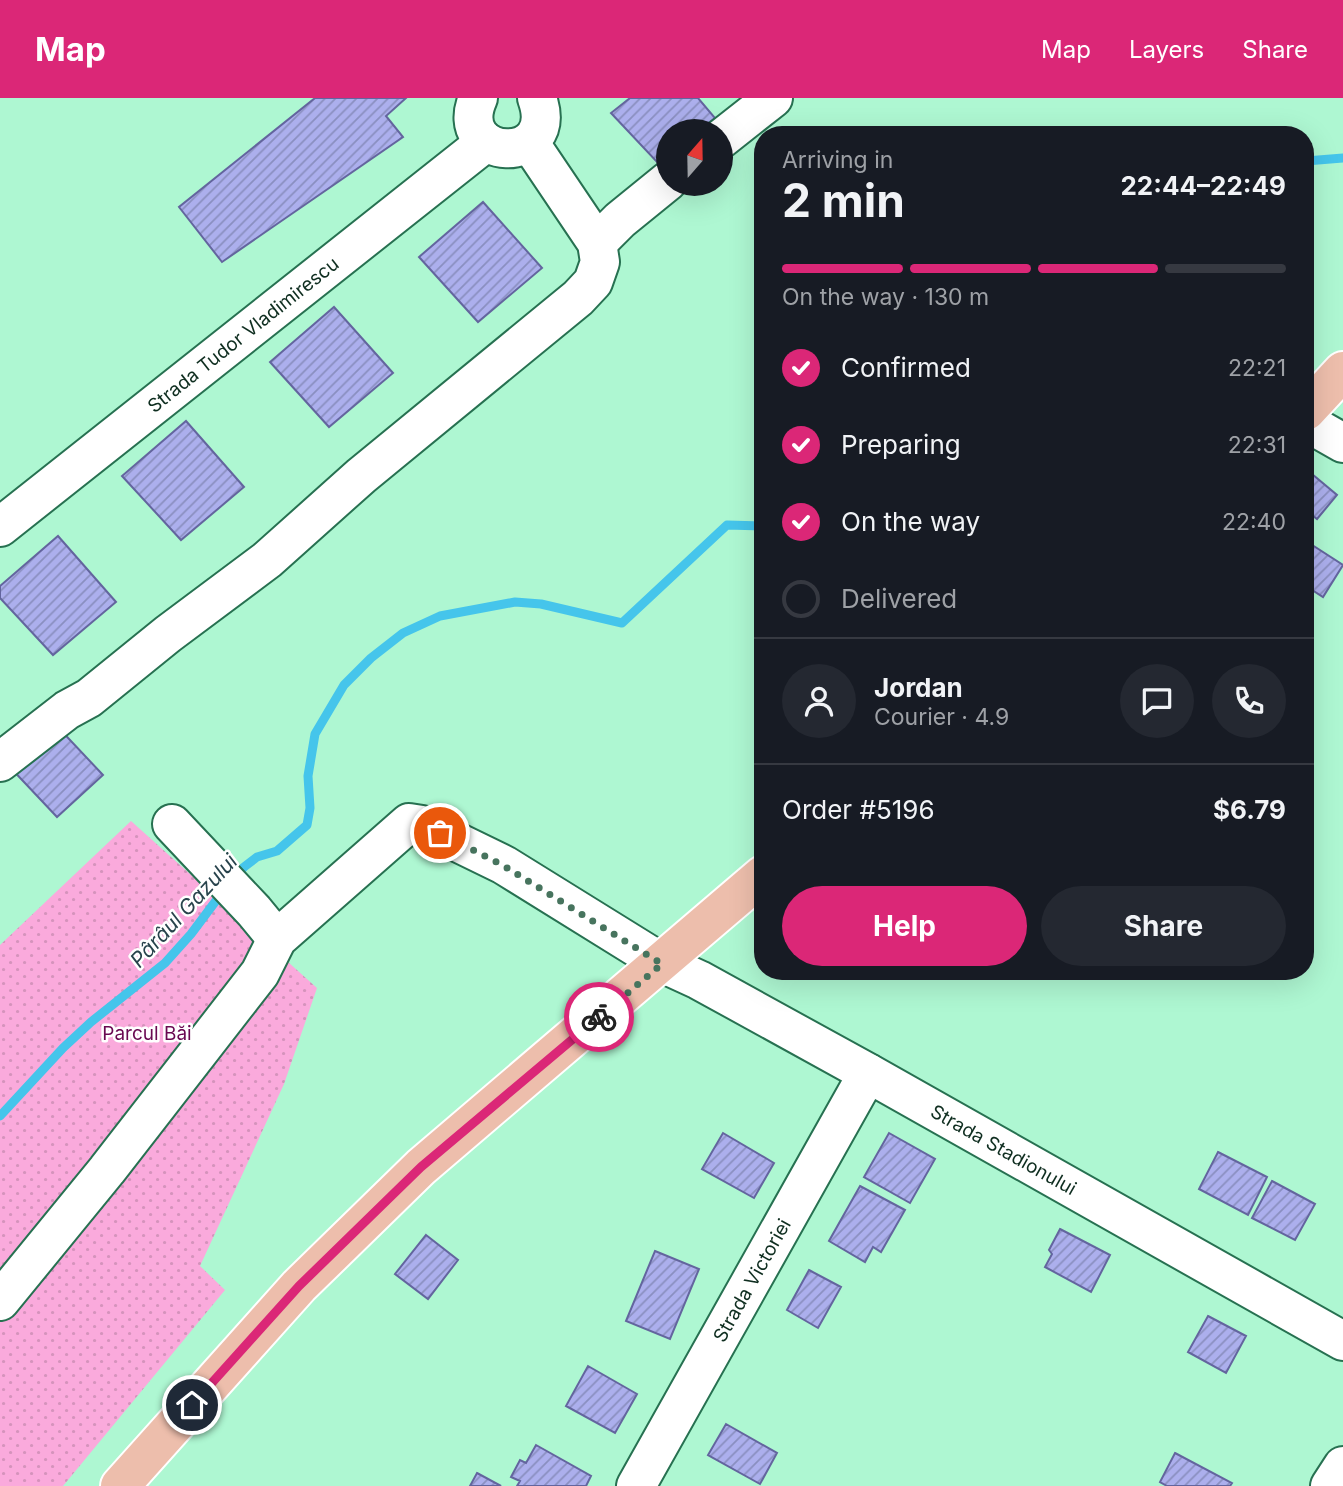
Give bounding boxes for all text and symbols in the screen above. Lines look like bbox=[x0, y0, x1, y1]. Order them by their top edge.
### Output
text: Map bbox=[35, 29, 106, 69]
text: Map bbox=[1041, 35, 1091, 64]
text: Layers bbox=[1129, 35, 1204, 64]
text: Share bbox=[1242, 35, 1308, 64]
north arrow bbox=[656, 119, 733, 196]
map controls bbox=[656, 119, 733, 196]
text: Arriving in bbox=[782, 146, 893, 174]
text: 22:44–22:49 bbox=[1120, 170, 1286, 201]
text: 2 min bbox=[782, 172, 905, 228]
street label: Strada Tudor Vladimirescu bbox=[143, 252, 344, 418]
text: On the way · 130 m bbox=[782, 283, 989, 311]
icon: check bbox=[782, 349, 820, 387]
text: Confirmed bbox=[841, 352, 971, 383]
text: 22:21 bbox=[1228, 354, 1286, 382]
icon: check bbox=[782, 426, 820, 464]
text: Preparing bbox=[841, 429, 961, 460]
text: 22:31 bbox=[1228, 431, 1286, 459]
icon: check bbox=[782, 503, 820, 541]
text: On the way bbox=[841, 506, 980, 537]
text: 22:40 bbox=[1222, 508, 1286, 536]
text: Delivered bbox=[841, 583, 957, 614]
button: person bbox=[782, 664, 856, 738]
button: chat bbox=[1120, 664, 1194, 738]
button: phone bbox=[1212, 664, 1286, 738]
text: Jordan bbox=[874, 672, 963, 703]
text: Courier · 4.9 bbox=[874, 703, 1009, 731]
text: Order #5196 bbox=[782, 794, 935, 825]
text: $6.79 bbox=[1213, 794, 1286, 825]
pin bbox=[410, 803, 470, 863]
icon: bag bbox=[421, 814, 459, 852]
water label: Pârâul Gazului bbox=[125, 848, 243, 972]
button: Help bbox=[782, 886, 1027, 966]
button: Share bbox=[1041, 886, 1286, 966]
courier bbox=[564, 982, 634, 1052]
icon: bike bbox=[580, 998, 618, 1036]
park label: Parcul Băi bbox=[102, 1022, 192, 1045]
street label: Strada Stadionului bbox=[926, 1100, 1080, 1200]
street label: Strada Victoriei bbox=[708, 1215, 796, 1346]
pin bbox=[162, 1375, 222, 1435]
icon: home bbox=[173, 1386, 211, 1424]

